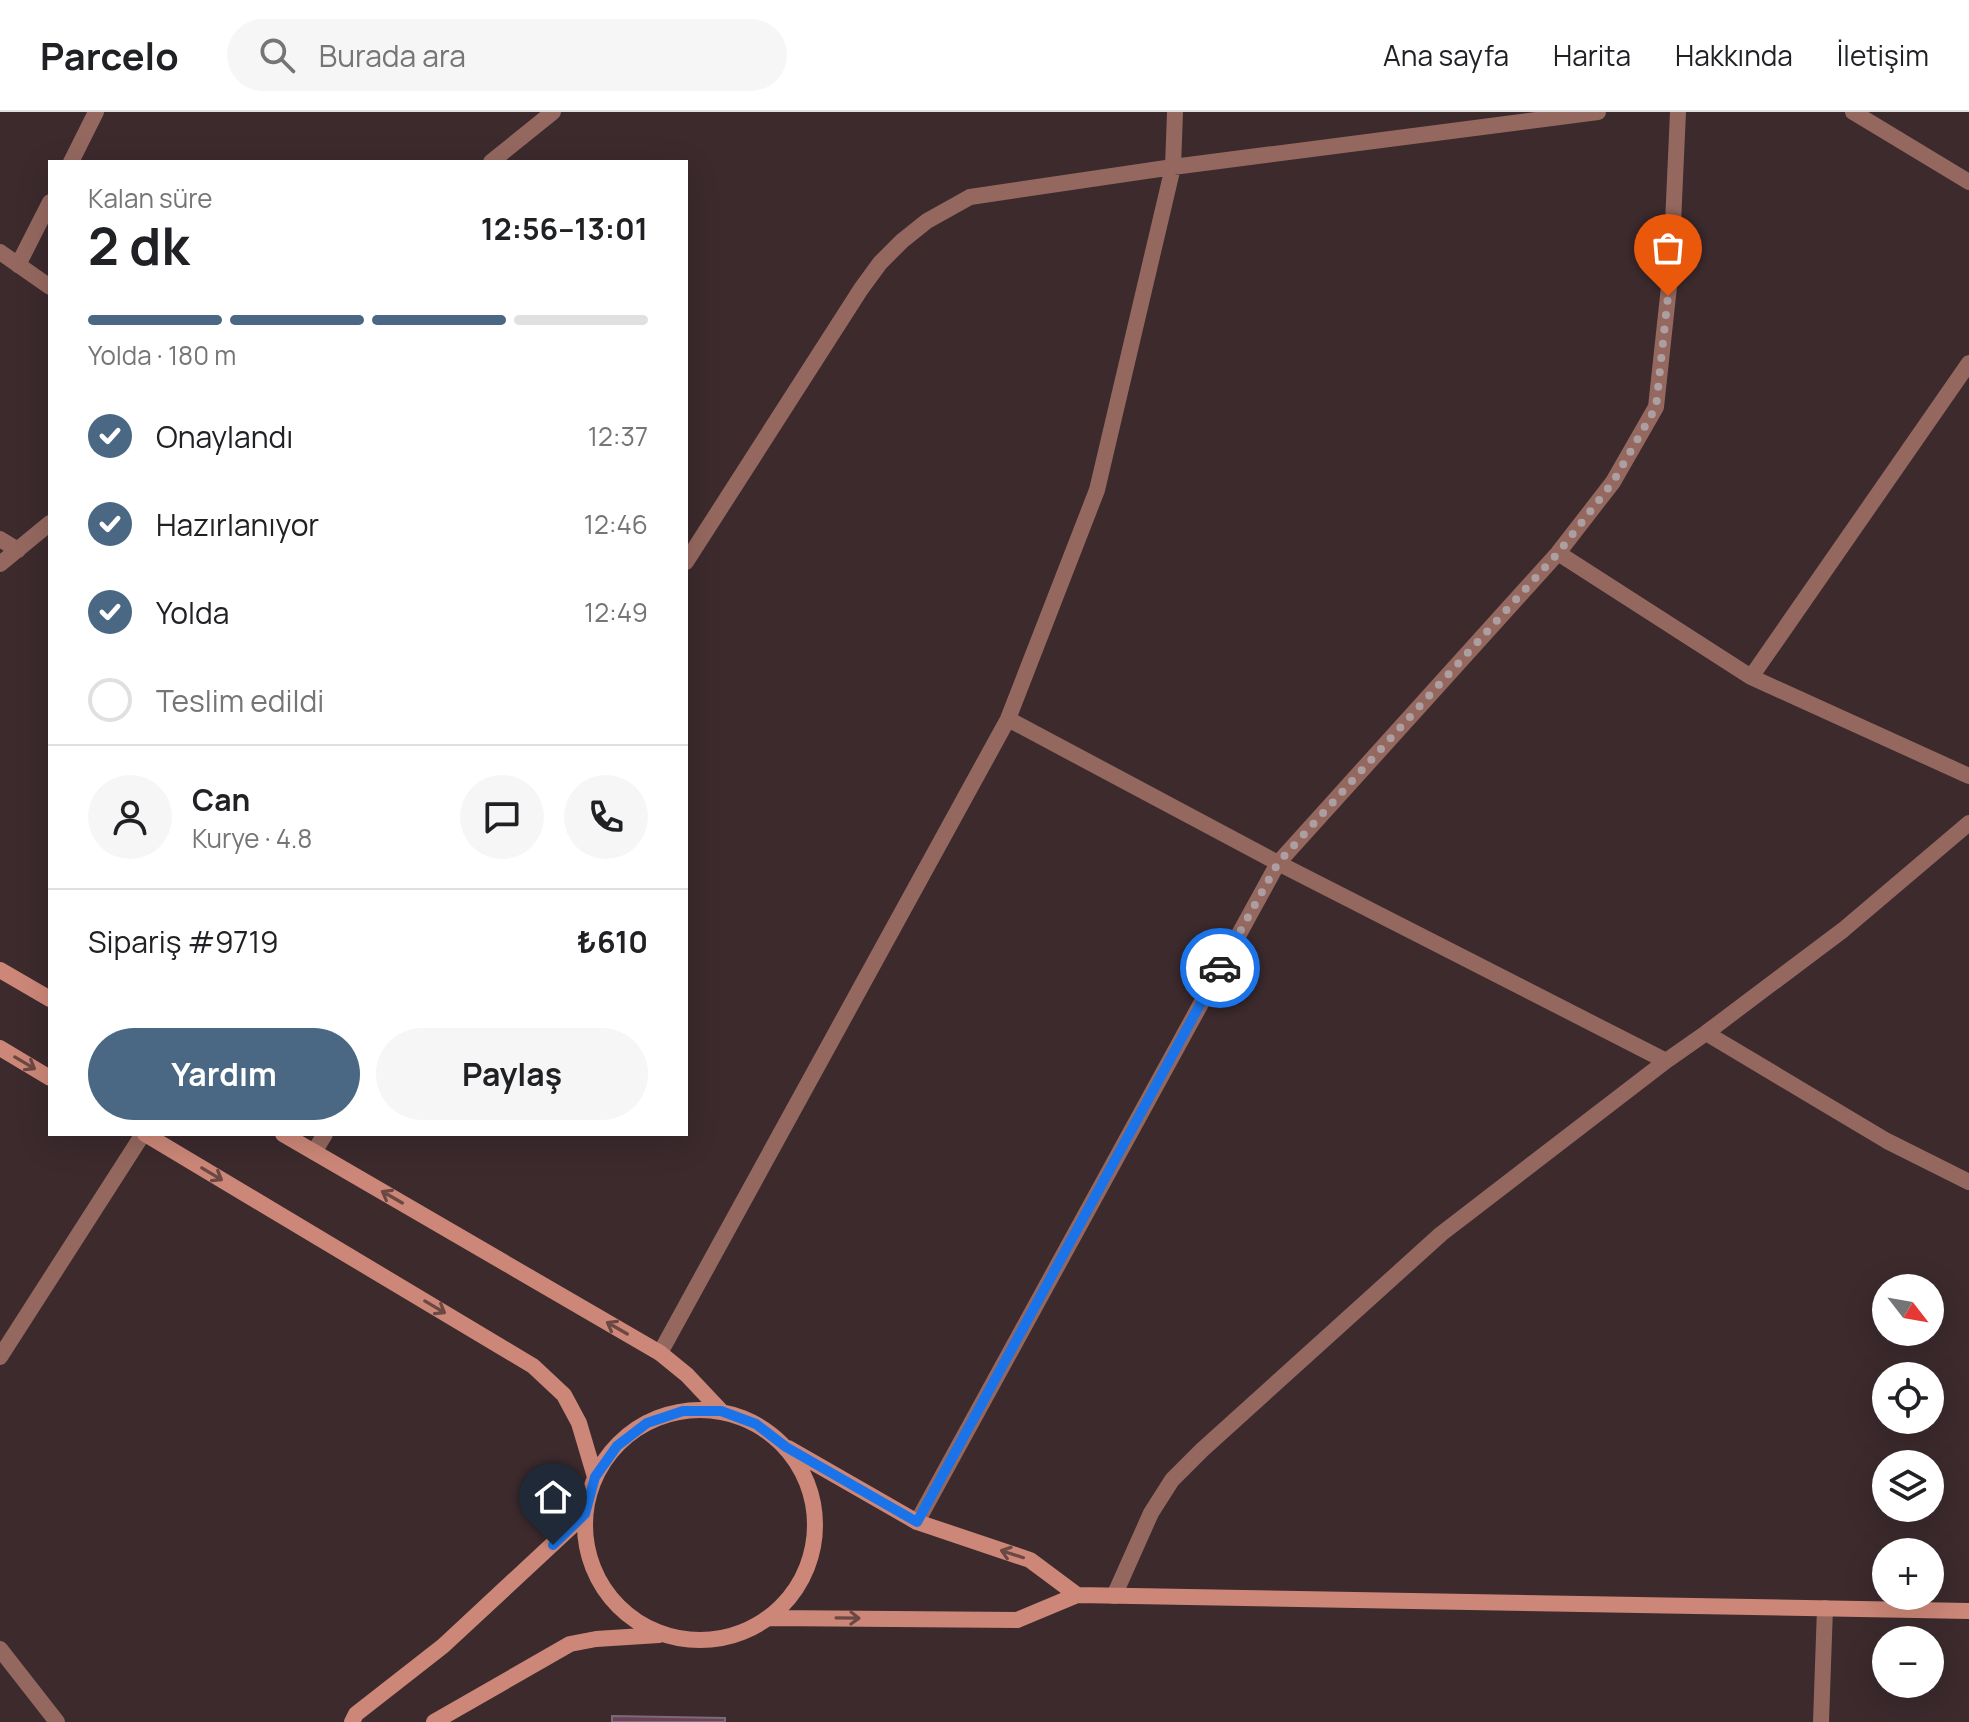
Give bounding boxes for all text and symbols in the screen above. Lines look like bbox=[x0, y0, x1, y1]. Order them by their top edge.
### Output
search box bbox=[227, 19, 787, 91]
text: Parcelo bbox=[40, 29, 179, 81]
icon: search bbox=[255, 33, 299, 77]
text: Burada ara bbox=[319, 35, 466, 76]
text: Ana sayfa bbox=[1383, 36, 1509, 74]
text: Harita bbox=[1553, 36, 1631, 74]
text: Hakkında bbox=[1675, 36, 1793, 74]
text: İletişim bbox=[1837, 36, 1929, 74]
text: Kalan süre bbox=[88, 180, 212, 216]
text: 12:56–13:01 bbox=[481, 208, 648, 249]
text: 2 dk bbox=[88, 210, 189, 281]
pin bbox=[1634, 214, 1702, 296]
icon: bag bbox=[1646, 226, 1690, 270]
text: Yolda · 180 m bbox=[88, 337, 236, 373]
icon: check bbox=[88, 414, 132, 458]
text: Onaylandı bbox=[156, 416, 293, 457]
text: 12:37 bbox=[588, 418, 648, 454]
icon: check bbox=[88, 502, 132, 546]
text: Hazırlanıyor bbox=[156, 504, 319, 545]
text: 12:46 bbox=[584, 506, 648, 542]
icon: check bbox=[88, 590, 132, 634]
text: Yolda bbox=[156, 592, 229, 633]
text: 12:49 bbox=[584, 594, 648, 630]
text: Teslim edildi bbox=[156, 680, 324, 721]
button: person bbox=[88, 775, 172, 859]
button: chat bbox=[460, 775, 544, 859]
button: phone bbox=[564, 775, 648, 859]
text: Can bbox=[192, 779, 250, 820]
text: Kurye · 4.8 bbox=[192, 820, 312, 856]
text: Sipariş #9719 bbox=[88, 921, 279, 962]
text: ₺610 bbox=[577, 921, 648, 962]
courier bbox=[1180, 928, 1260, 1008]
icon: car bbox=[1198, 946, 1242, 990]
button: Yardım bbox=[88, 1028, 360, 1120]
button: Paylaş bbox=[376, 1028, 648, 1120]
one-way arrow bbox=[13, 1055, 36, 1071]
one-way arrow bbox=[200, 1166, 223, 1182]
one-way arrow bbox=[381, 1189, 404, 1205]
north arrow bbox=[1872, 1274, 1944, 1346]
map controls bbox=[1872, 1274, 1944, 1698]
one-way arrow bbox=[423, 1299, 446, 1315]
one-way arrow bbox=[606, 1320, 629, 1336]
button: locate bbox=[1872, 1362, 1944, 1434]
button: layers bbox=[1872, 1450, 1944, 1522]
pin bbox=[519, 1463, 587, 1545]
icon: home bbox=[531, 1475, 575, 1519]
button: + bbox=[1872, 1538, 1944, 1610]
one-way arrow bbox=[1000, 1545, 1025, 1560]
one-way arrow bbox=[834, 1611, 861, 1626]
button: − bbox=[1872, 1626, 1944, 1698]

